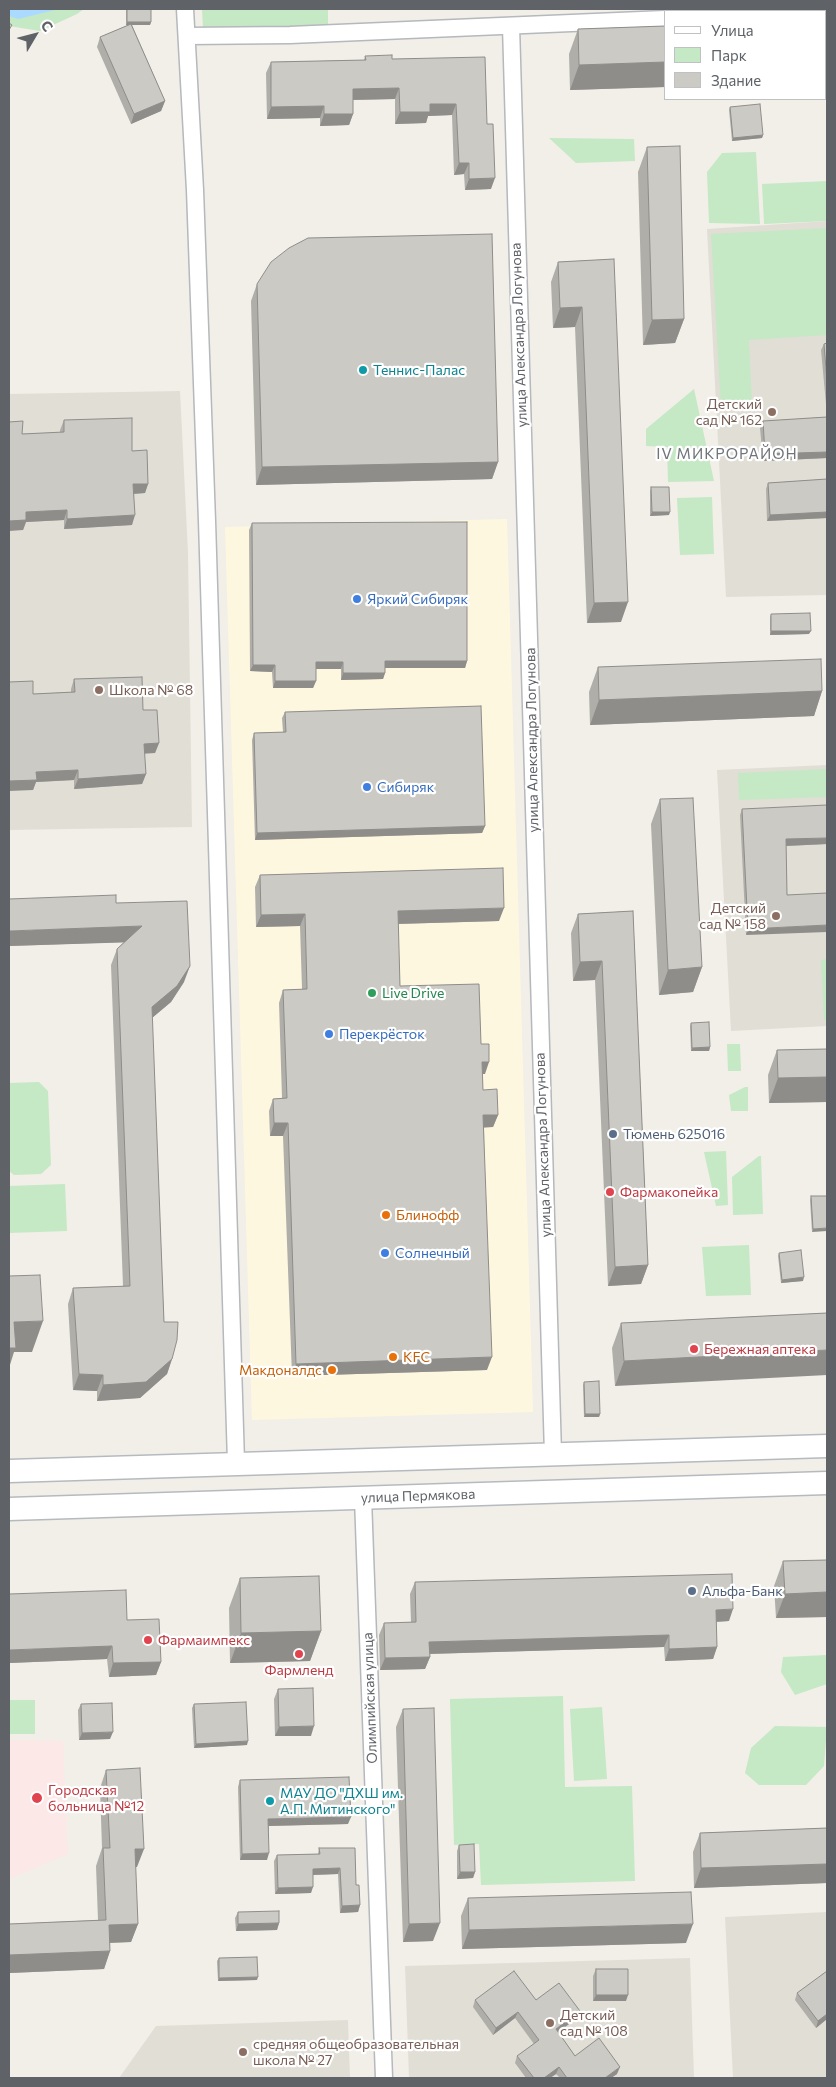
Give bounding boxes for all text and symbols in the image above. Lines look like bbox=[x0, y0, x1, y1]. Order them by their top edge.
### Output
north arrow bbox=[10, 10, 60, 60]
legend bbox=[664, 10, 826, 100]
text: С bbox=[38, 17, 57, 35]
text: Улица bbox=[711, 21, 753, 39]
text: Парк bbox=[711, 46, 747, 64]
text: Здание bbox=[711, 71, 761, 89]
street label: улица Александра Логунова bbox=[507, 242, 531, 428]
place label: Теннис-Палас bbox=[373, 362, 465, 378]
marker: Теннис-Палас bbox=[357, 364, 369, 376]
place label: Детский сад № 162 bbox=[696, 396, 762, 428]
marker: Детский сад № 162 bbox=[766, 406, 778, 418]
district label: IV МИКРОРАЙОН bbox=[655, 445, 799, 463]
place label: Яркий Сибиряк bbox=[367, 591, 468, 607]
marker: Яркий Сибиряк bbox=[351, 593, 363, 605]
street label: улица Александра Логунова bbox=[522, 647, 542, 833]
place label: Школа № 68 bbox=[109, 682, 193, 698]
marker: Школа № 68 bbox=[93, 684, 105, 696]
place label: Сибиряк bbox=[377, 779, 434, 795]
marker: Сибиряк bbox=[361, 781, 373, 793]
place label: Детский сад № 158 bbox=[699, 900, 766, 932]
marker: Детский сад № 158 bbox=[770, 910, 782, 922]
place label: Live Drive bbox=[382, 985, 444, 1001]
marker: Live Drive bbox=[366, 987, 378, 999]
place label: Перекрёсток bbox=[339, 1026, 425, 1042]
marker: Перекрёсток bbox=[323, 1028, 335, 1040]
street label: улица Александра Логунова bbox=[531, 1052, 555, 1238]
place label: Тюмень 625016 bbox=[623, 1126, 725, 1142]
marker: Тюмень 625016 bbox=[607, 1128, 619, 1140]
place label: Фармакопейка bbox=[620, 1184, 718, 1200]
marker: Фармакопейка bbox=[604, 1186, 616, 1198]
place label: Блинофф bbox=[396, 1207, 459, 1223]
marker: Блинофф bbox=[380, 1209, 392, 1221]
place label: Солнечный bbox=[395, 1245, 470, 1261]
marker: Солнечный bbox=[379, 1247, 391, 1259]
place label: Бережная аптека bbox=[704, 1341, 816, 1357]
marker: Бережная аптека bbox=[688, 1343, 700, 1355]
place label: KFC bbox=[403, 1349, 430, 1365]
marker: KFC bbox=[387, 1351, 399, 1363]
place label: Макдоналдс bbox=[239, 1362, 322, 1378]
marker: Макдоналдс bbox=[326, 1364, 338, 1376]
street label: улица Пермякова bbox=[360, 1486, 476, 1506]
place label: Альфа-Банк bbox=[702, 1583, 783, 1599]
marker: Альфа-Банк bbox=[686, 1585, 698, 1597]
place label: Фармаимпекс bbox=[158, 1632, 250, 1648]
street label: Олимпийская улица bbox=[359, 1632, 381, 1764]
marker: Фармаимпекс bbox=[142, 1634, 154, 1646]
marker: Фармленд bbox=[293, 1648, 305, 1660]
place label: Фармленд bbox=[265, 1662, 333, 1678]
place label: Городская больница №12 bbox=[48, 1782, 144, 1814]
place label: МАУ ДО "ДХШ им. А.П. Митинского" bbox=[280, 1785, 403, 1818]
marker: Городская больница №12 bbox=[30, 1791, 44, 1805]
marker: МАУ ДО "ДХШ им. А.П. Митинского" bbox=[264, 1795, 276, 1807]
place label: Детский сад № 108 bbox=[560, 2007, 628, 2040]
marker: Детский сад № 108 bbox=[544, 2017, 556, 2029]
place label: средняя общеобразовательная школа № 27 bbox=[253, 2036, 459, 2068]
marker: средняя общеобразовательная школа № 27 bbox=[237, 2046, 249, 2058]

